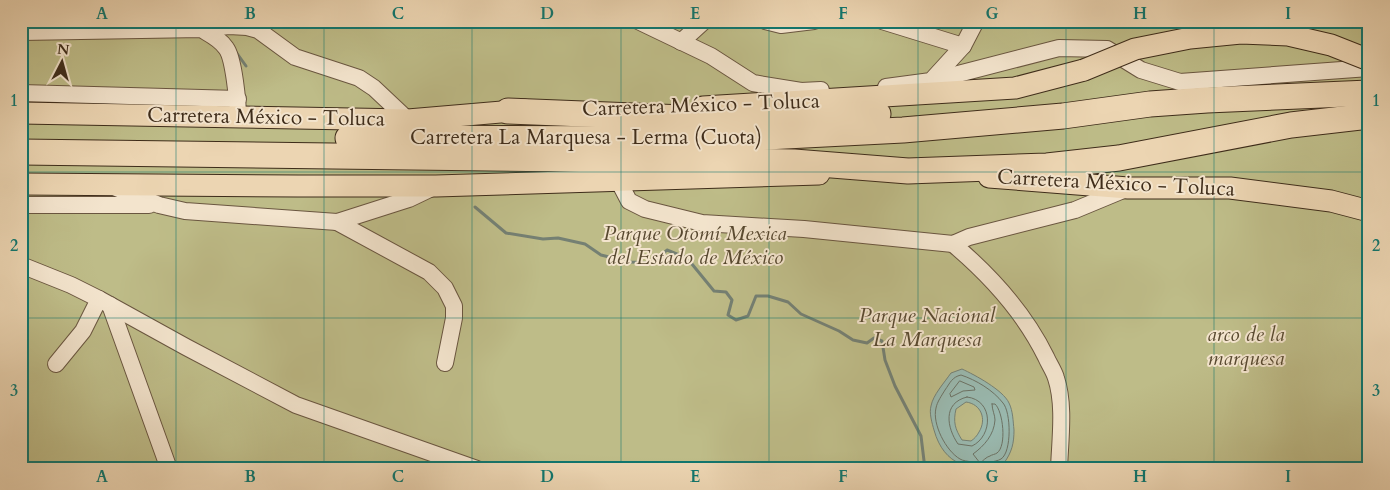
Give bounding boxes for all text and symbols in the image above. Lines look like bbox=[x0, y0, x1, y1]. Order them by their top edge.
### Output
text: A bbox=[96, 3, 108, 25]
text: B bbox=[244, 3, 256, 25]
text: C bbox=[392, 3, 404, 25]
text: D bbox=[540, 3, 554, 25]
text: E bbox=[690, 3, 700, 25]
text: F bbox=[838, 3, 848, 25]
text: G bbox=[985, 3, 999, 25]
text: H bbox=[1133, 3, 1147, 25]
text: I bbox=[1285, 3, 1291, 25]
north arrow bbox=[38, 38, 88, 88]
text: N bbox=[56, 39, 70, 60]
street label: Carretera México - Toluca bbox=[582, 86, 820, 124]
text: 1 bbox=[10, 90, 18, 112]
text: 1 bbox=[1372, 90, 1380, 112]
street label: Carretera México - Toluca bbox=[147, 100, 385, 134]
street label: Carretera La Marquesa - Lerma (Cuota) bbox=[410, 123, 762, 152]
street label: Carretera México - Toluca bbox=[996, 162, 1236, 204]
park label: Parque Otomí Mexica del Estado de México bbox=[603, 219, 787, 272]
text: 2 bbox=[10, 235, 18, 257]
text: 2 bbox=[1372, 235, 1380, 257]
park label: Parque Nacional La Marquesa bbox=[859, 301, 997, 354]
park label: arco de la marquesa bbox=[1207, 320, 1285, 373]
text: 3 bbox=[10, 380, 18, 402]
text: 3 bbox=[1372, 380, 1380, 402]
text: A bbox=[96, 466, 108, 488]
text: B bbox=[244, 466, 256, 488]
text: C bbox=[392, 466, 404, 488]
text: D bbox=[540, 466, 554, 488]
text: E bbox=[690, 466, 700, 488]
text: F bbox=[838, 466, 848, 488]
text: G bbox=[985, 466, 999, 488]
text: H bbox=[1133, 466, 1147, 488]
text: I bbox=[1285, 466, 1291, 488]

